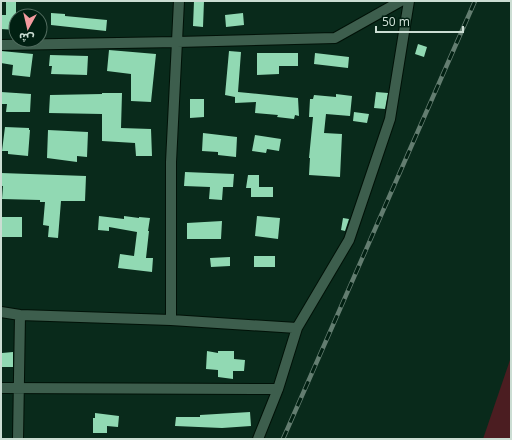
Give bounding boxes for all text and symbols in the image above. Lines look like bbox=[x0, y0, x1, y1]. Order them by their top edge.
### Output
north arrow bbox=[8, 8, 48, 48]
scale bar bbox=[376, 8, 463, 34]
text: 50 m bbox=[382, 13, 410, 30]
text: ش bbox=[18, 30, 35, 47]

